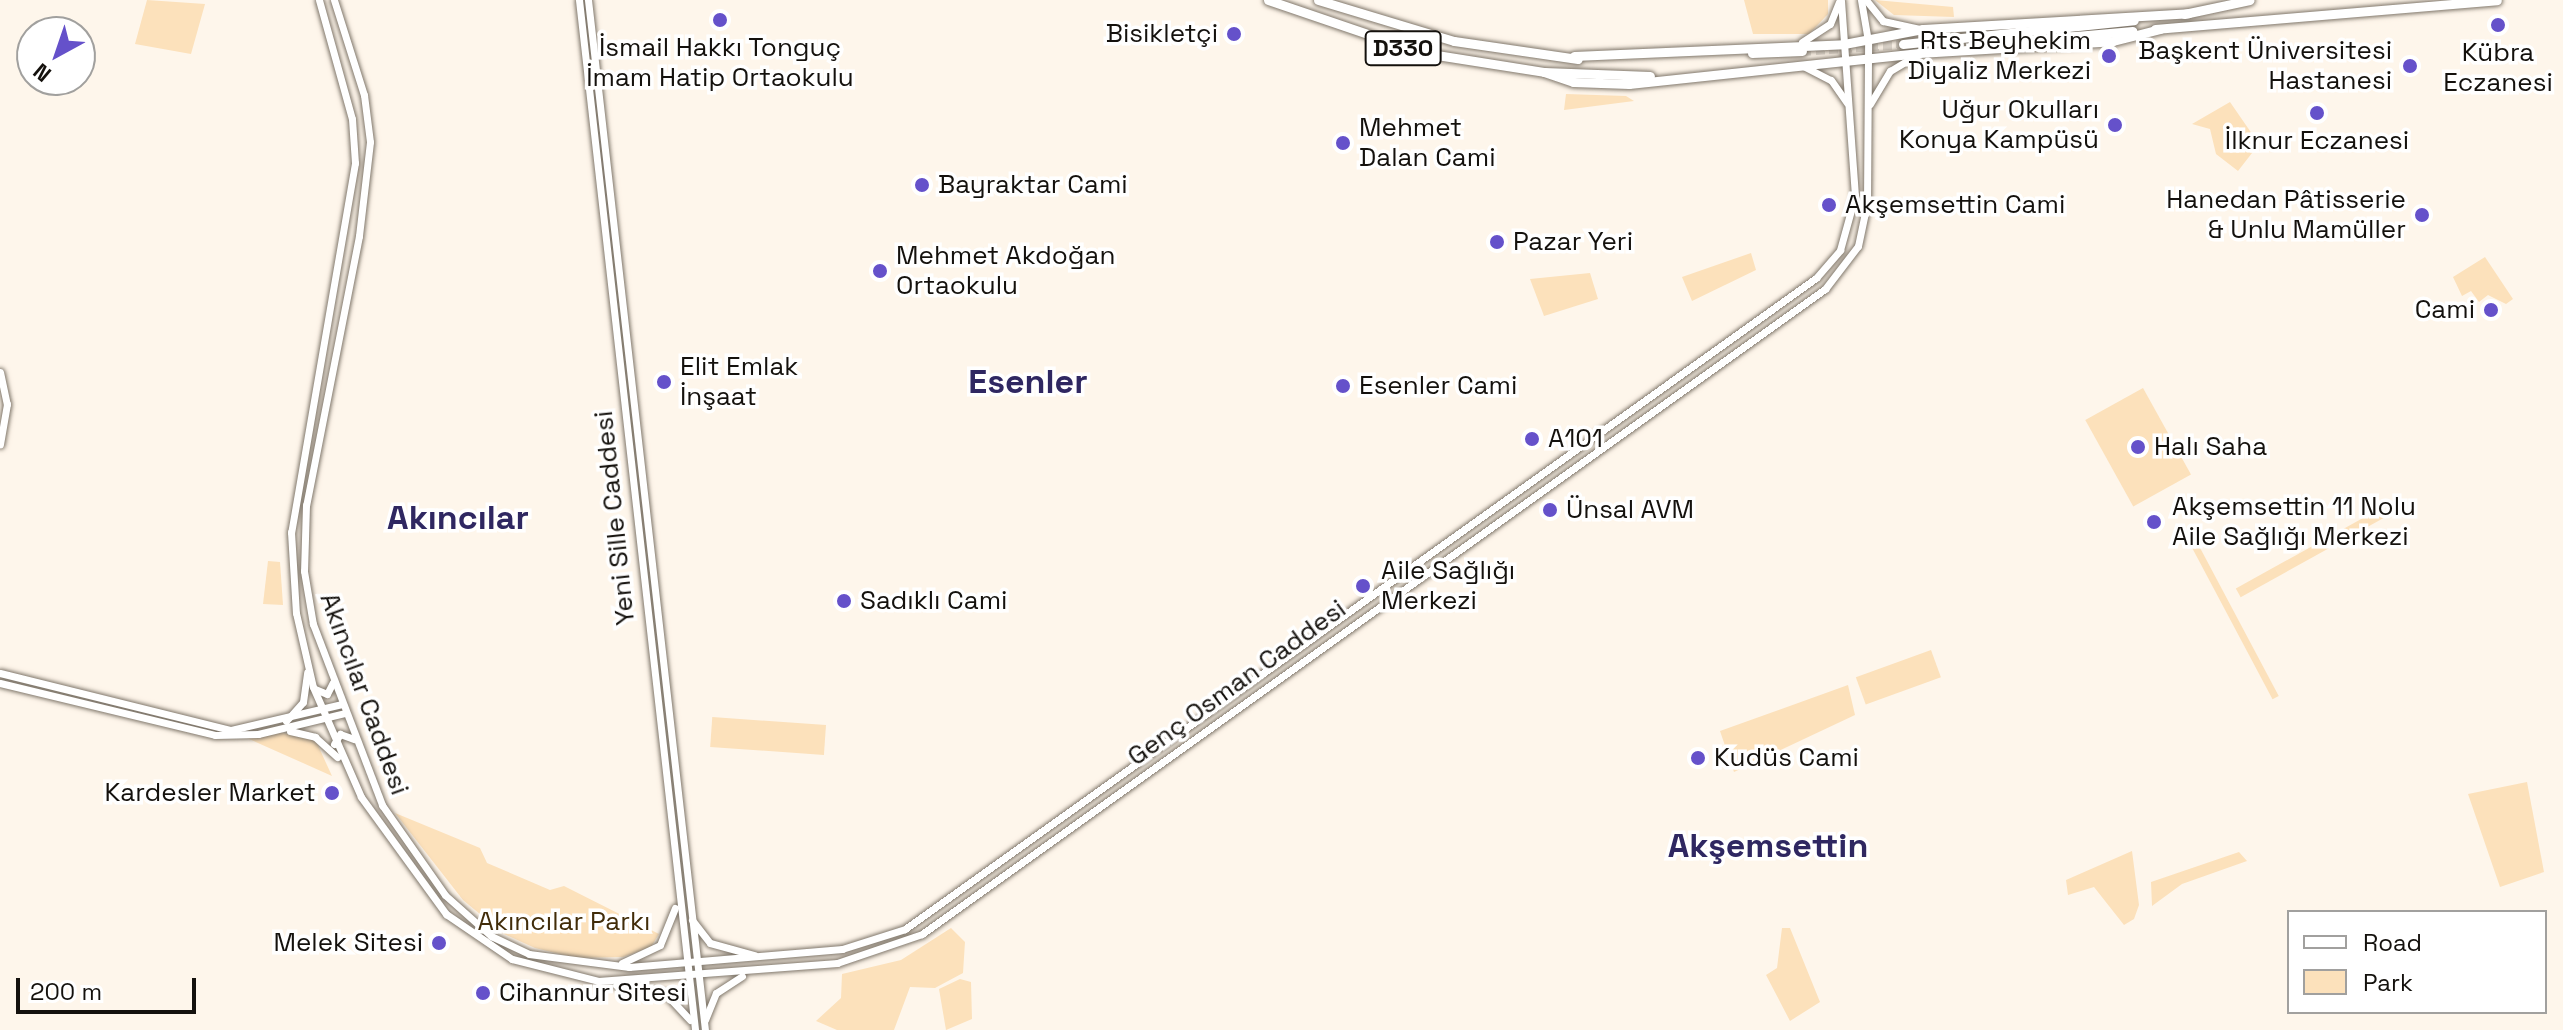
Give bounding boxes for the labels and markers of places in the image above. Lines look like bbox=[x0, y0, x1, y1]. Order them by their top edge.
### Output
marker: İsmail Hakkı Tonguç İmam Hatip Ortaokulu bbox=[711, 11, 729, 29]
marker: Kübra Eczanesi bbox=[2489, 16, 2507, 34]
place label: Bisikletçi bbox=[1106, 18, 1218, 50]
marker: Bisikletçi bbox=[1225, 25, 1243, 43]
place label: Rts Beyhekim Diyaliz Merkezi bbox=[1908, 25, 2091, 86]
place label: İsmail Hakkı Tonguç İmam Hatip Ortaokulu bbox=[586, 32, 854, 94]
place label: Başkent Üniversitesi Hastanesi bbox=[2138, 35, 2392, 96]
place label: Kübra Eczanesi bbox=[2443, 37, 2553, 98]
marker: Rts Beyhekim Diyaliz Merkezi bbox=[2098, 45, 2120, 67]
marker: Başkent Üniversitesi Hastanesi bbox=[2399, 55, 2421, 77]
place label: Uğur Okulları Konya Kampüsü bbox=[1899, 94, 2099, 156]
marker: İlknur Eczanesi bbox=[2308, 104, 2326, 122]
place label: Mehmet Dalan Cami bbox=[1359, 112, 1495, 174]
marker: Uğur Okulları Konya Kampüsü bbox=[2106, 116, 2124, 134]
place label: İlknur Eczanesi bbox=[2225, 125, 2409, 157]
marker: Mehmet Dalan Cami bbox=[1334, 134, 1352, 152]
place label: Bayraktar Cami bbox=[938, 169, 1128, 201]
marker: Bayraktar Cami bbox=[913, 176, 931, 194]
place label: Hanedan Pâtisserie & Unlu Mamüller bbox=[2166, 184, 2406, 246]
place label: Akşemsettin Cami bbox=[1845, 189, 2065, 221]
marker: Akşemsettin Cami bbox=[1820, 196, 1838, 214]
marker: Hanedan Pâtisserie & Unlu Mamüller bbox=[2413, 206, 2431, 224]
place label: Pazar Yeri bbox=[1513, 226, 1633, 258]
marker: Pazar Yeri bbox=[1488, 233, 1506, 251]
place label: Mehmet Akdoğan Ortaokulu bbox=[896, 240, 1116, 302]
marker: Mehmet Akdoğan Ortaokulu bbox=[871, 262, 889, 280]
place label: Cami bbox=[2415, 294, 2475, 326]
marker: Cami bbox=[2482, 301, 2500, 319]
place label: Elit Emlak İnşaat bbox=[680, 351, 798, 412]
place label: Esenler Cami bbox=[1359, 370, 1517, 402]
marker: Elit Emlak İnşaat bbox=[655, 373, 673, 391]
marker: Esenler Cami bbox=[1334, 377, 1352, 395]
place label: A101 bbox=[1548, 423, 1603, 455]
marker: A101 bbox=[1523, 430, 1541, 448]
place label: Halı Saha bbox=[2154, 431, 2267, 463]
marker: Halı Saha bbox=[2129, 438, 2147, 456]
place label: Akşemsettin 11 Nolu Aile Sağlığı Merkezi bbox=[2172, 491, 2416, 552]
place label: Ünsal AVM bbox=[1566, 494, 1694, 526]
marker: Ünsal AVM bbox=[1541, 501, 1559, 519]
marker: Akşemsettin 11 Nolu Aile Sağlığı Merkezi bbox=[2143, 511, 2165, 533]
place label: Aile Sağlığı Merkezi bbox=[1381, 555, 1515, 616]
marker: Aile Sağlığı Merkezi bbox=[1352, 575, 1374, 597]
place label: Sadıklı Cami bbox=[860, 585, 1007, 617]
marker: Sadıklı Cami bbox=[835, 592, 853, 610]
place label: Kudüs Cami bbox=[1714, 742, 1859, 774]
marker: Kudüs Cami bbox=[1689, 749, 1707, 767]
place label: Kardesler Market bbox=[104, 777, 316, 809]
marker: Kardesler Market bbox=[323, 784, 341, 802]
place label: Melek Sitesi bbox=[273, 927, 423, 959]
marker: Melek Sitesi bbox=[430, 934, 448, 952]
place label: Cihannur Sitesi bbox=[499, 977, 686, 1009]
marker: Cihannur Sitesi bbox=[474, 984, 492, 1002]

